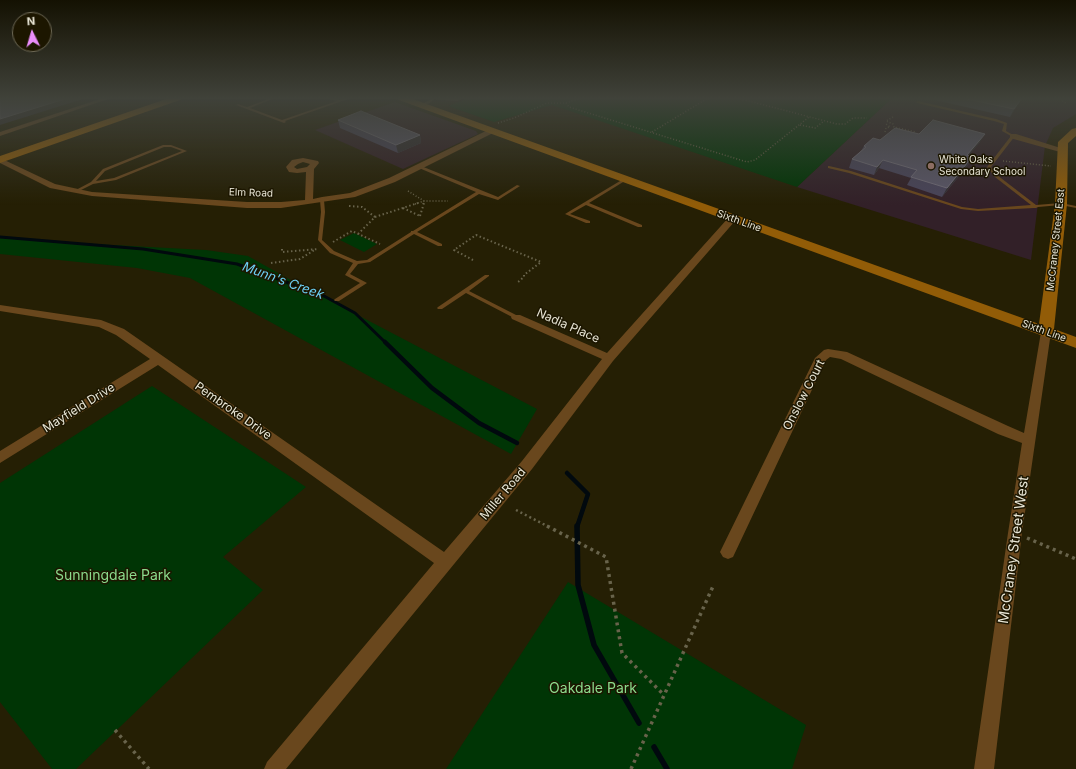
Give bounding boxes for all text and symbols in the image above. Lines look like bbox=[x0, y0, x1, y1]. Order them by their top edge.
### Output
north arrow bbox=[12, 12, 52, 52]
text: N bbox=[26, 14, 36, 28]
place label: White Oaks Secondary School bbox=[939, 154, 1025, 178]
marker: White Oaks Secondary School bbox=[926, 161, 936, 171]
street label: Elm Road bbox=[229, 186, 273, 200]
street label: McCraney Street East bbox=[1045, 188, 1067, 292]
street label: Sixth Line bbox=[715, 207, 763, 235]
water label: Munn's Creek bbox=[240, 259, 326, 303]
street label: Nadia Place bbox=[534, 306, 602, 346]
street label: Sixth Line bbox=[1020, 317, 1068, 345]
street label: Onslow Court bbox=[780, 357, 828, 433]
street label: Pembroke Drive bbox=[192, 379, 274, 443]
street label: Mayfield Drive bbox=[40, 380, 118, 436]
street label: Miller Road bbox=[477, 465, 529, 523]
street label: McCraney Street West bbox=[995, 475, 1033, 625]
park label: Sunningdale Park bbox=[55, 568, 171, 584]
park label: Oakdale Park bbox=[549, 681, 637, 697]

